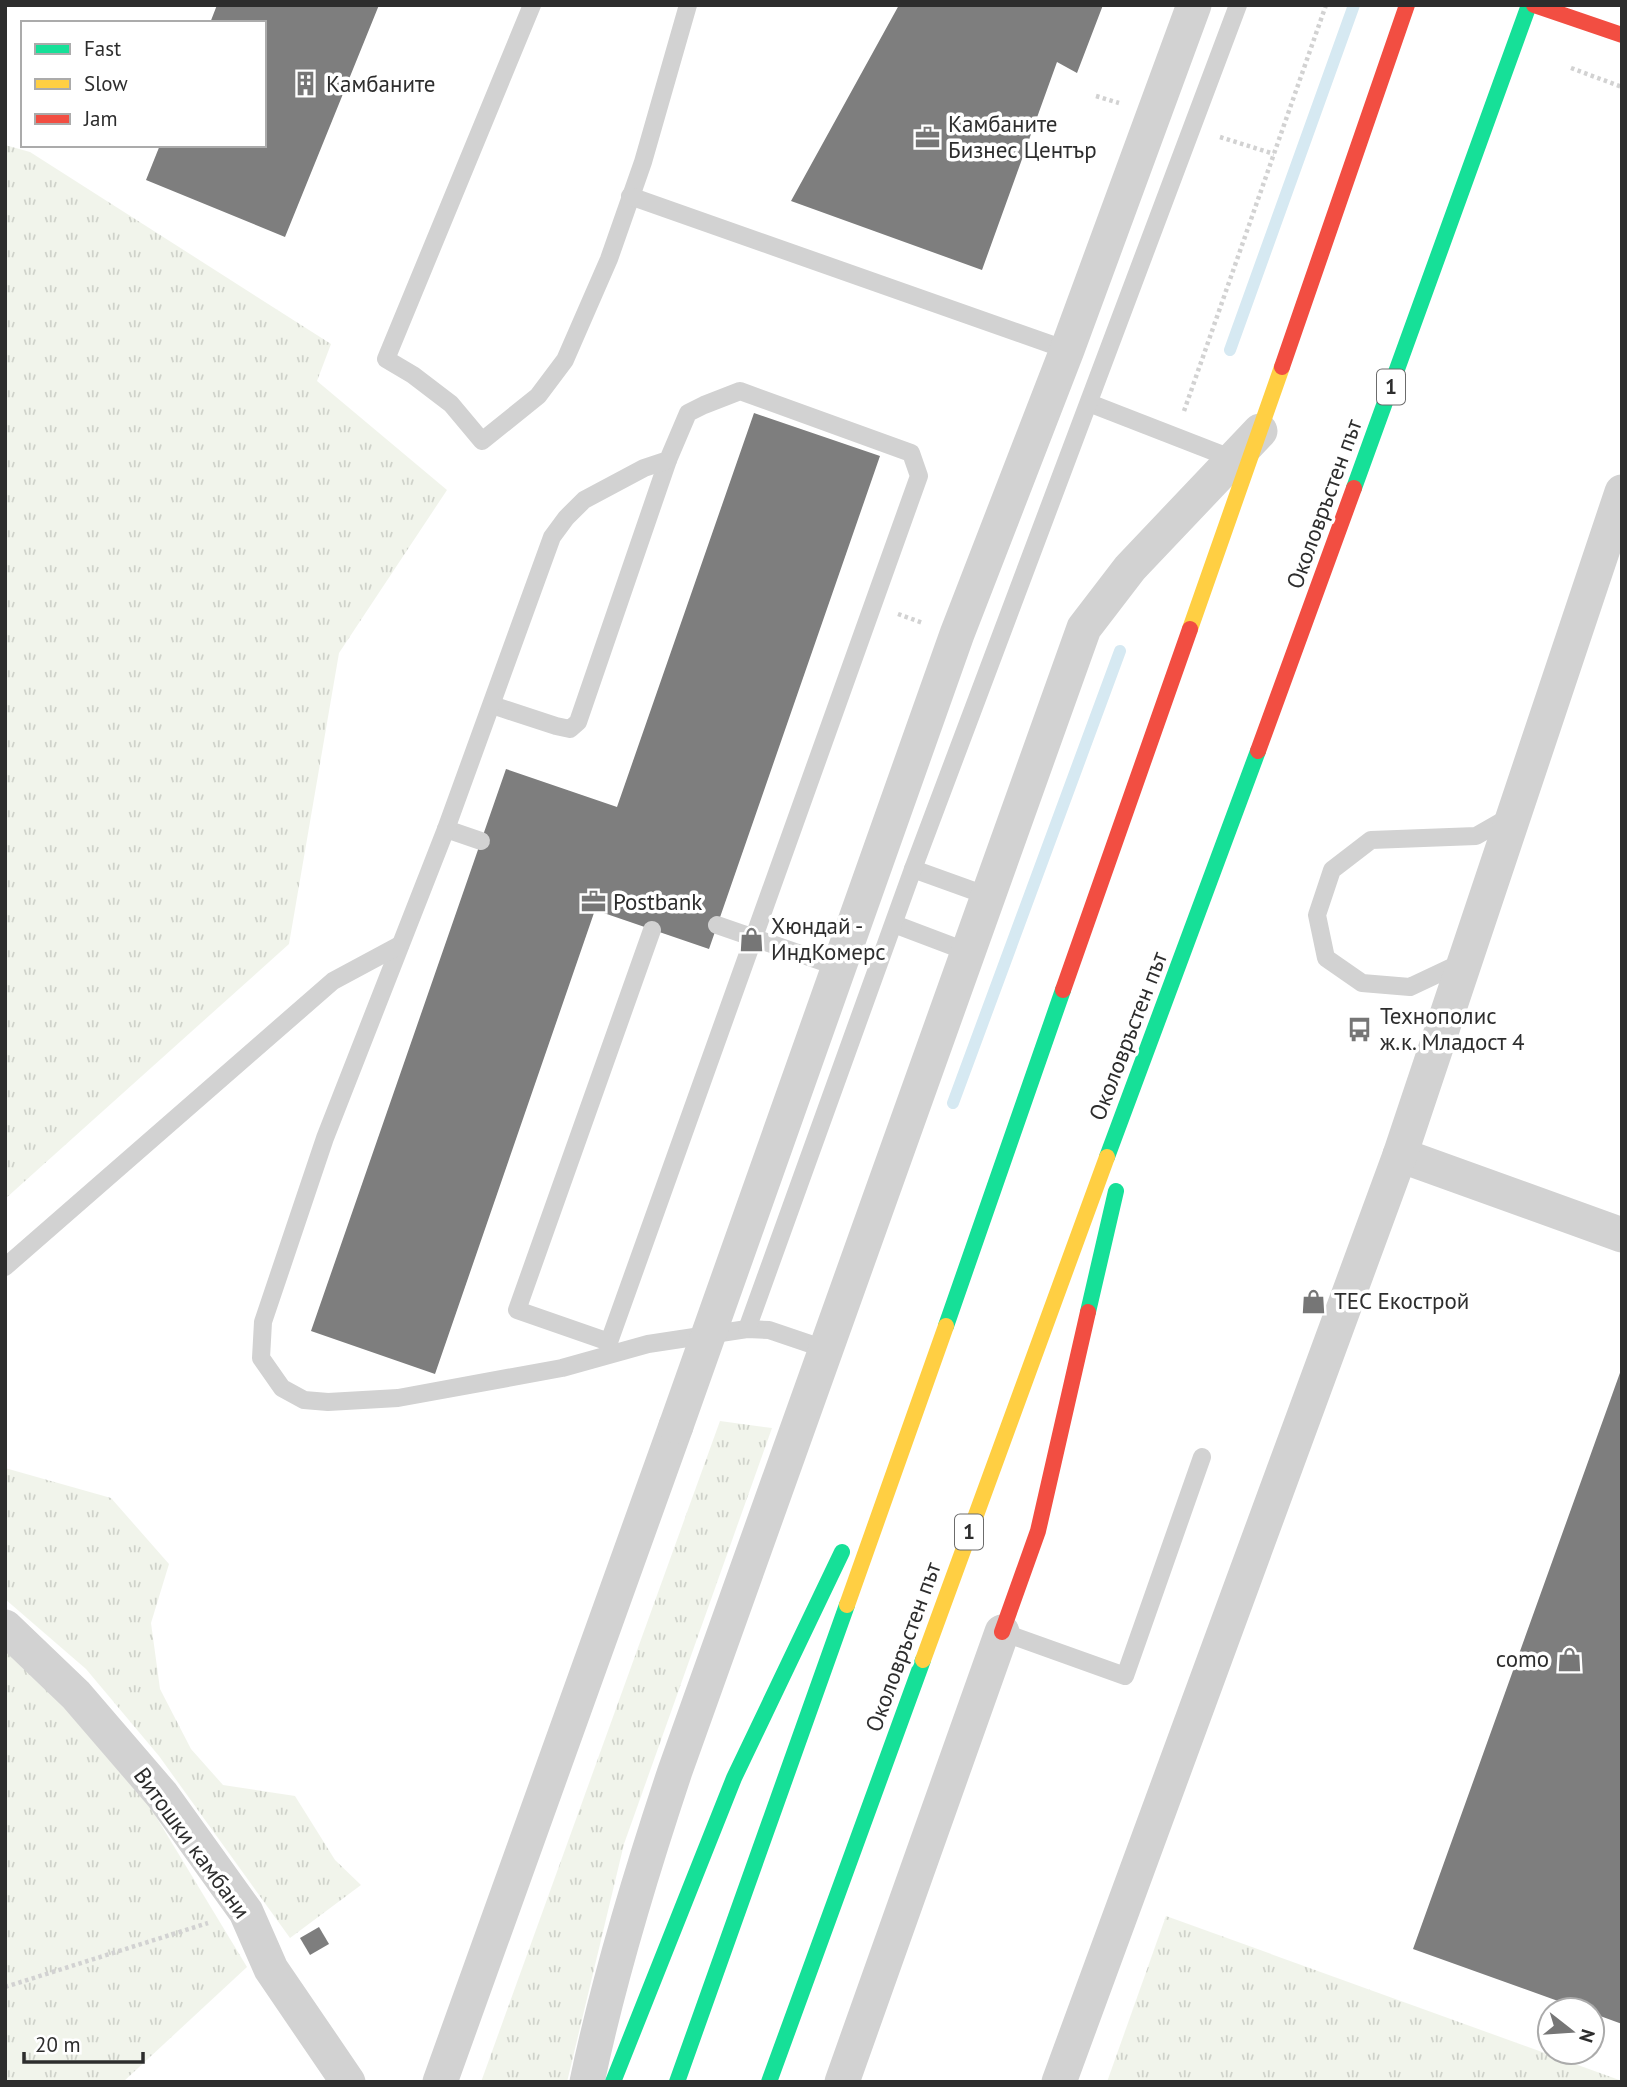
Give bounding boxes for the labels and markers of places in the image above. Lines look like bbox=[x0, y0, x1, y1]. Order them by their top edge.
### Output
place label: Камбаните bbox=[326, 69, 435, 98]
building icon: Камбаните bbox=[292, 70, 320, 98]
place label: Камбаните Бизнес Център bbox=[948, 109, 1097, 164]
office icon: Камбаните Бизнес Център bbox=[914, 123, 942, 151]
place label: Postbank bbox=[613, 887, 702, 916]
office icon: Postbank bbox=[579, 888, 607, 916]
place label: Хюндай - ИндКомерс bbox=[771, 911, 886, 966]
shop icon: Хюндай - ИндКомерс bbox=[737, 925, 765, 953]
place label: Технополис ж.к. Младост 4 bbox=[1380, 1001, 1525, 1056]
bus stop icon: Технополис ж.к. Младост 4 bbox=[1346, 1015, 1374, 1043]
place label: ТЕС Екострой bbox=[1334, 1286, 1469, 1315]
shop icon: ТЕС Екострой bbox=[1300, 1287, 1328, 1315]
place label: como bbox=[1496, 1644, 1549, 1673]
shop icon: como bbox=[1555, 1645, 1583, 1673]

